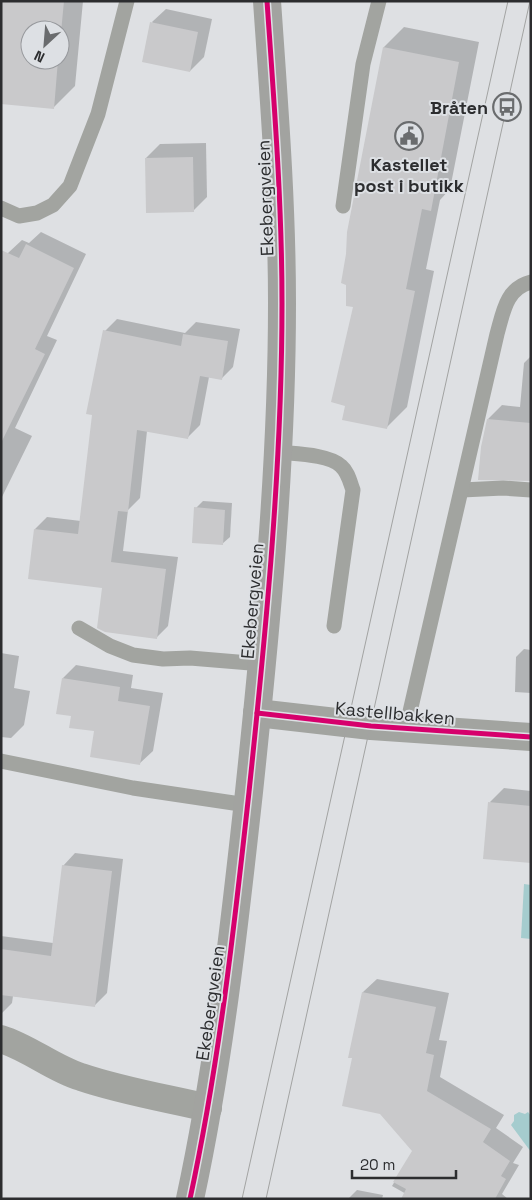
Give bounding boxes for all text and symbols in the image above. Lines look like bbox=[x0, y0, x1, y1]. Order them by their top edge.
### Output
north arrow bbox=[20, 20, 70, 70]
text: N bbox=[31, 47, 47, 67]
bus stop icon: Bråten bbox=[492, 92, 522, 122]
place label: Bråten bbox=[430, 96, 488, 119]
public building icon: Kastellet post i butikk bbox=[394, 121, 424, 151]
street label: Ekebergveien bbox=[251, 139, 279, 257]
place label: Kastellet post i butikk bbox=[354, 153, 464, 197]
street label: Ekebergveien bbox=[235, 542, 269, 660]
street label: Kastellbakken bbox=[334, 696, 456, 730]
street label: Ekebergveien bbox=[191, 944, 229, 1062]
scale bar bbox=[352, 1148, 456, 1180]
text: 20 m bbox=[360, 1155, 395, 1174]

